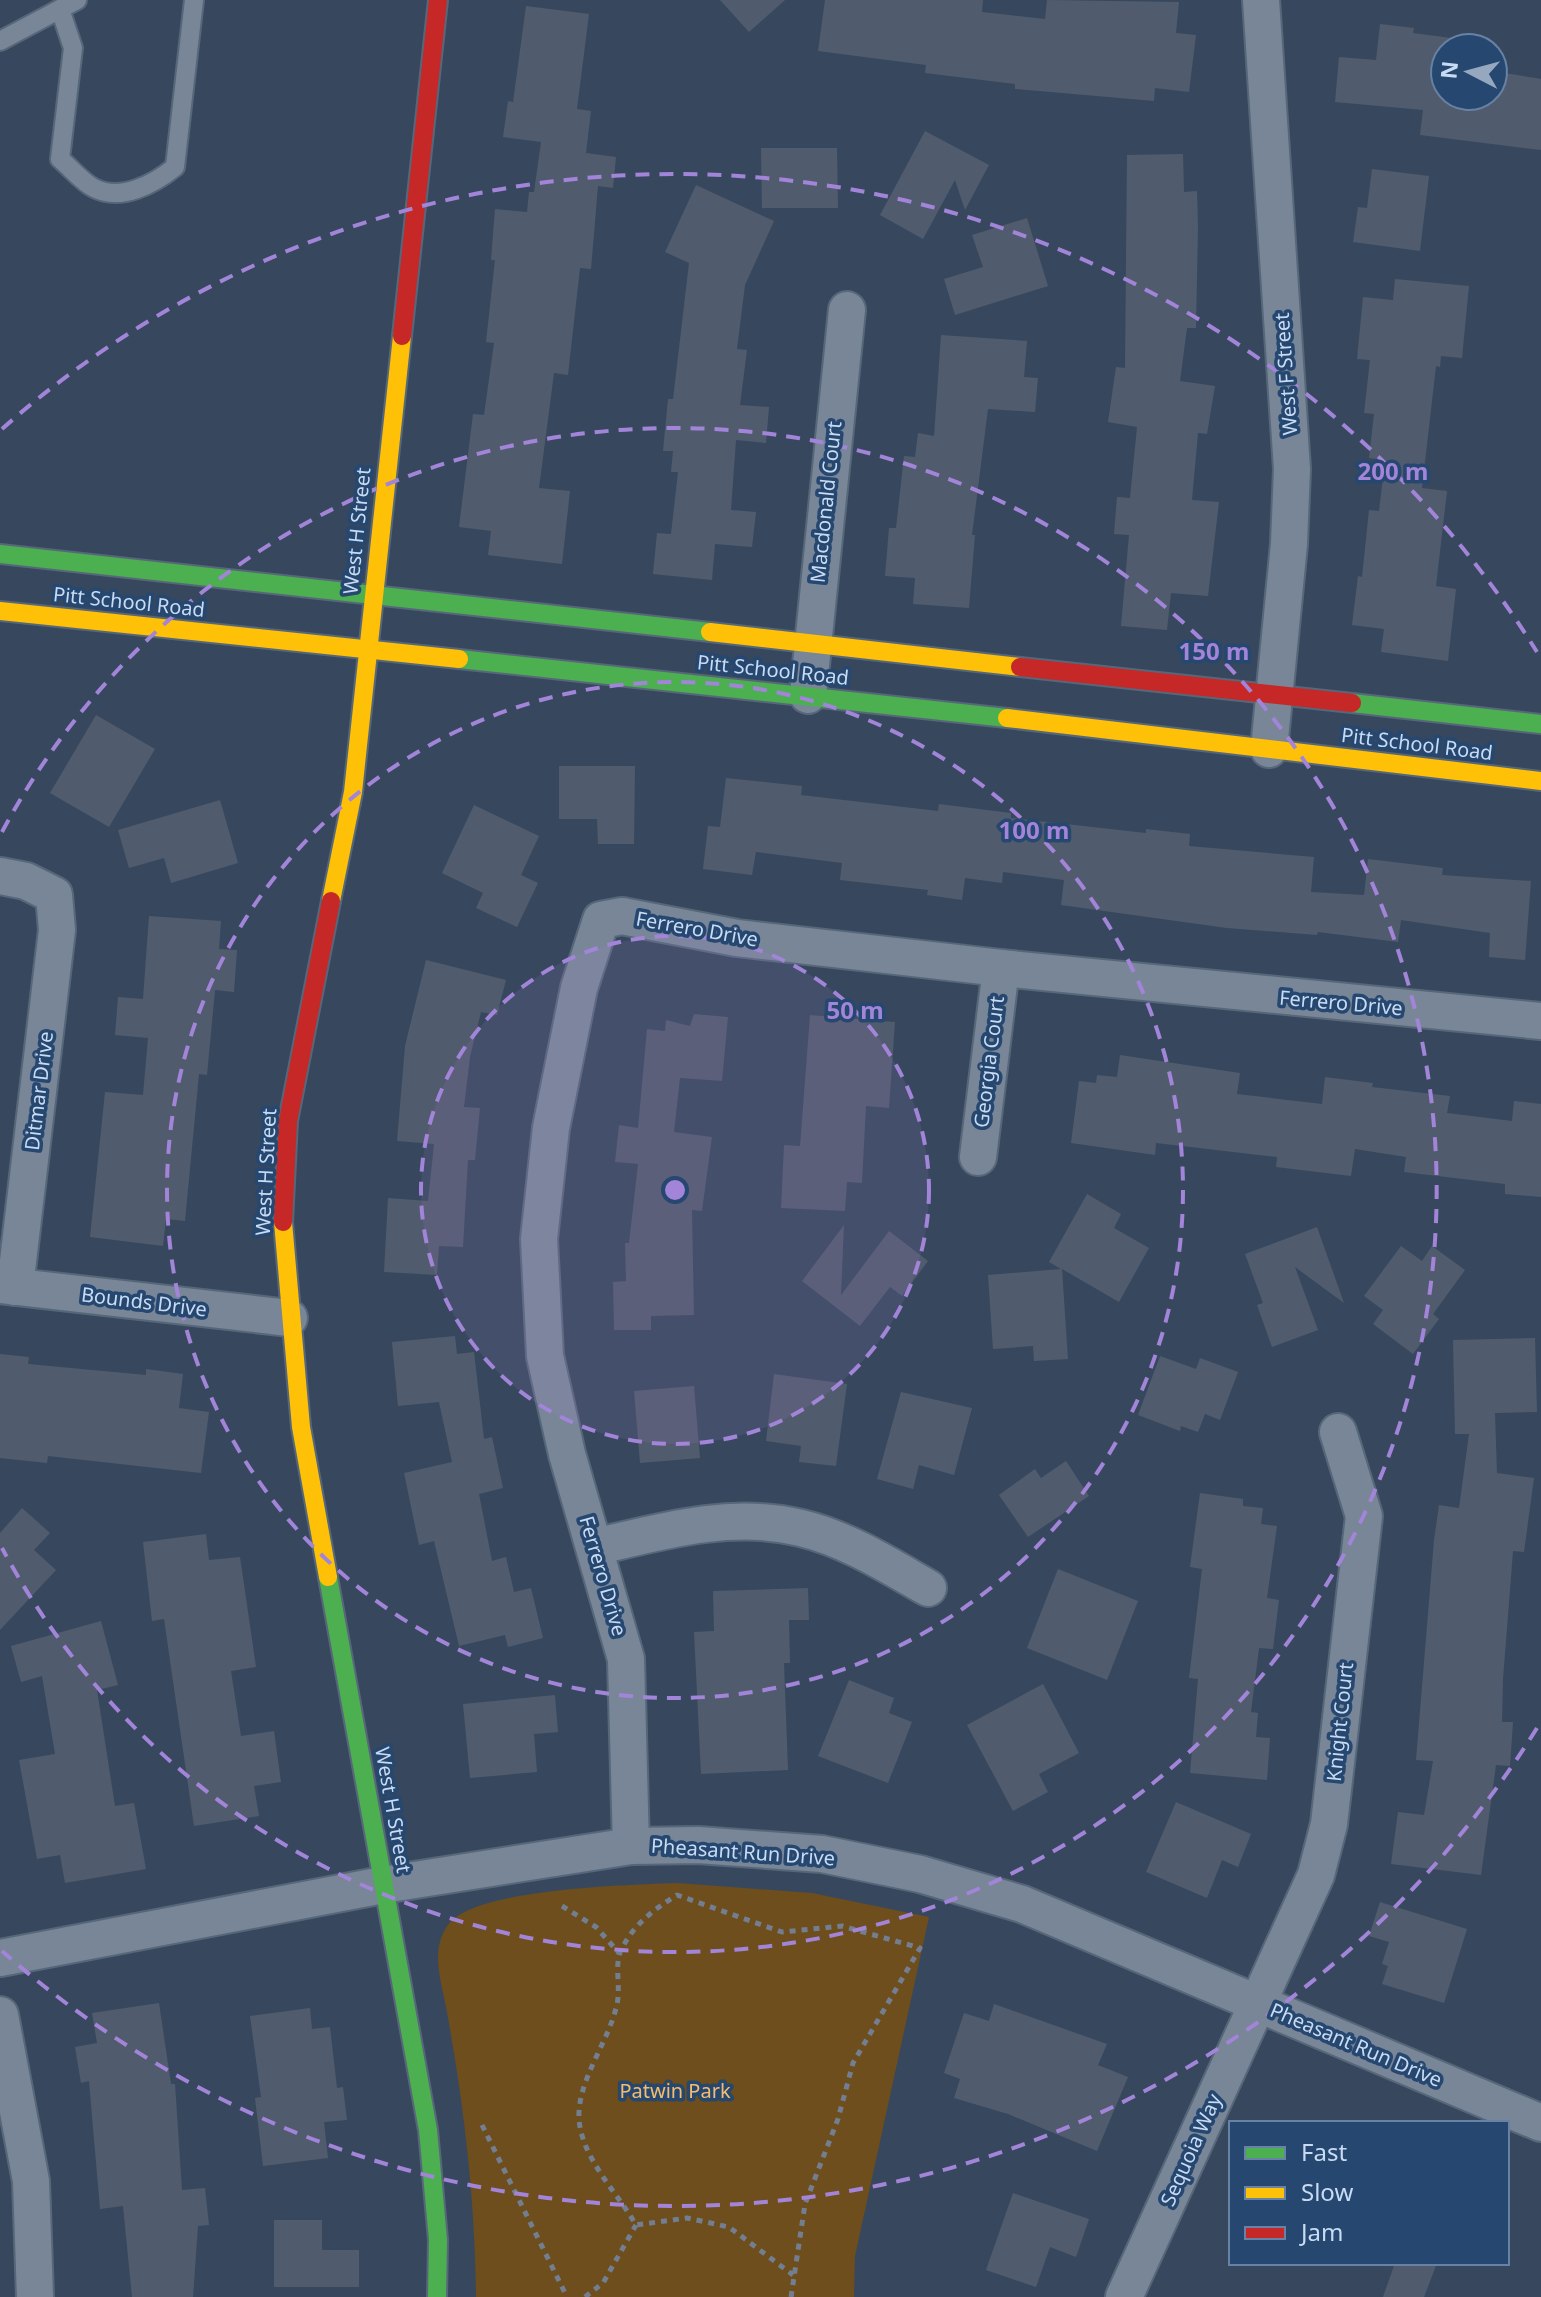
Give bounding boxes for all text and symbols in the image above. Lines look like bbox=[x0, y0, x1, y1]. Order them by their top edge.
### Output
north arrow bbox=[1429, 32, 1509, 112]
text: N bbox=[1432, 59, 1464, 80]
street label: West F Street bbox=[1268, 312, 1303, 436]
street label: Macdonald Court bbox=[804, 420, 847, 584]
text: 200 m bbox=[1358, 454, 1428, 487]
street label: West H Street bbox=[336, 466, 377, 596]
street label: Pitt School Road bbox=[52, 580, 206, 623]
text: 150 m bbox=[1179, 634, 1249, 667]
street label: Pitt School Road bbox=[696, 648, 850, 691]
street label: Pitt School Road bbox=[1340, 721, 1494, 766]
text: 100 m bbox=[999, 813, 1069, 846]
street label: Ferrero Drive bbox=[634, 904, 760, 953]
street label: Ferrero Drive bbox=[1278, 984, 1404, 1021]
text: 50 m bbox=[826, 993, 884, 1026]
street label: Georgia Court bbox=[967, 995, 1010, 1129]
street label: Ditmar Drive bbox=[18, 1030, 59, 1152]
street label: West H Street bbox=[249, 1108, 282, 1236]
centre of rings bbox=[661, 1176, 689, 1204]
street label: Bounds Drive bbox=[80, 1280, 208, 1323]
street label: Ferrero Drive bbox=[573, 1513, 634, 1639]
street label: Knight Court bbox=[1320, 1661, 1359, 1783]
street label: West H Street bbox=[369, 1745, 418, 1875]
street label: Pheasant Run Drive bbox=[650, 1832, 836, 1871]
street label: Pheasant Run Drive bbox=[1266, 1996, 1446, 2093]
park label: Patwin Park bbox=[619, 2077, 731, 2104]
street label: Sequoia Way bbox=[1154, 2089, 1228, 2210]
legend bbox=[1229, 2121, 1509, 2265]
text: Fast bbox=[1301, 2135, 1347, 2168]
text: Slow bbox=[1301, 2175, 1353, 2208]
text: Jam bbox=[1299, 2215, 1343, 2248]

